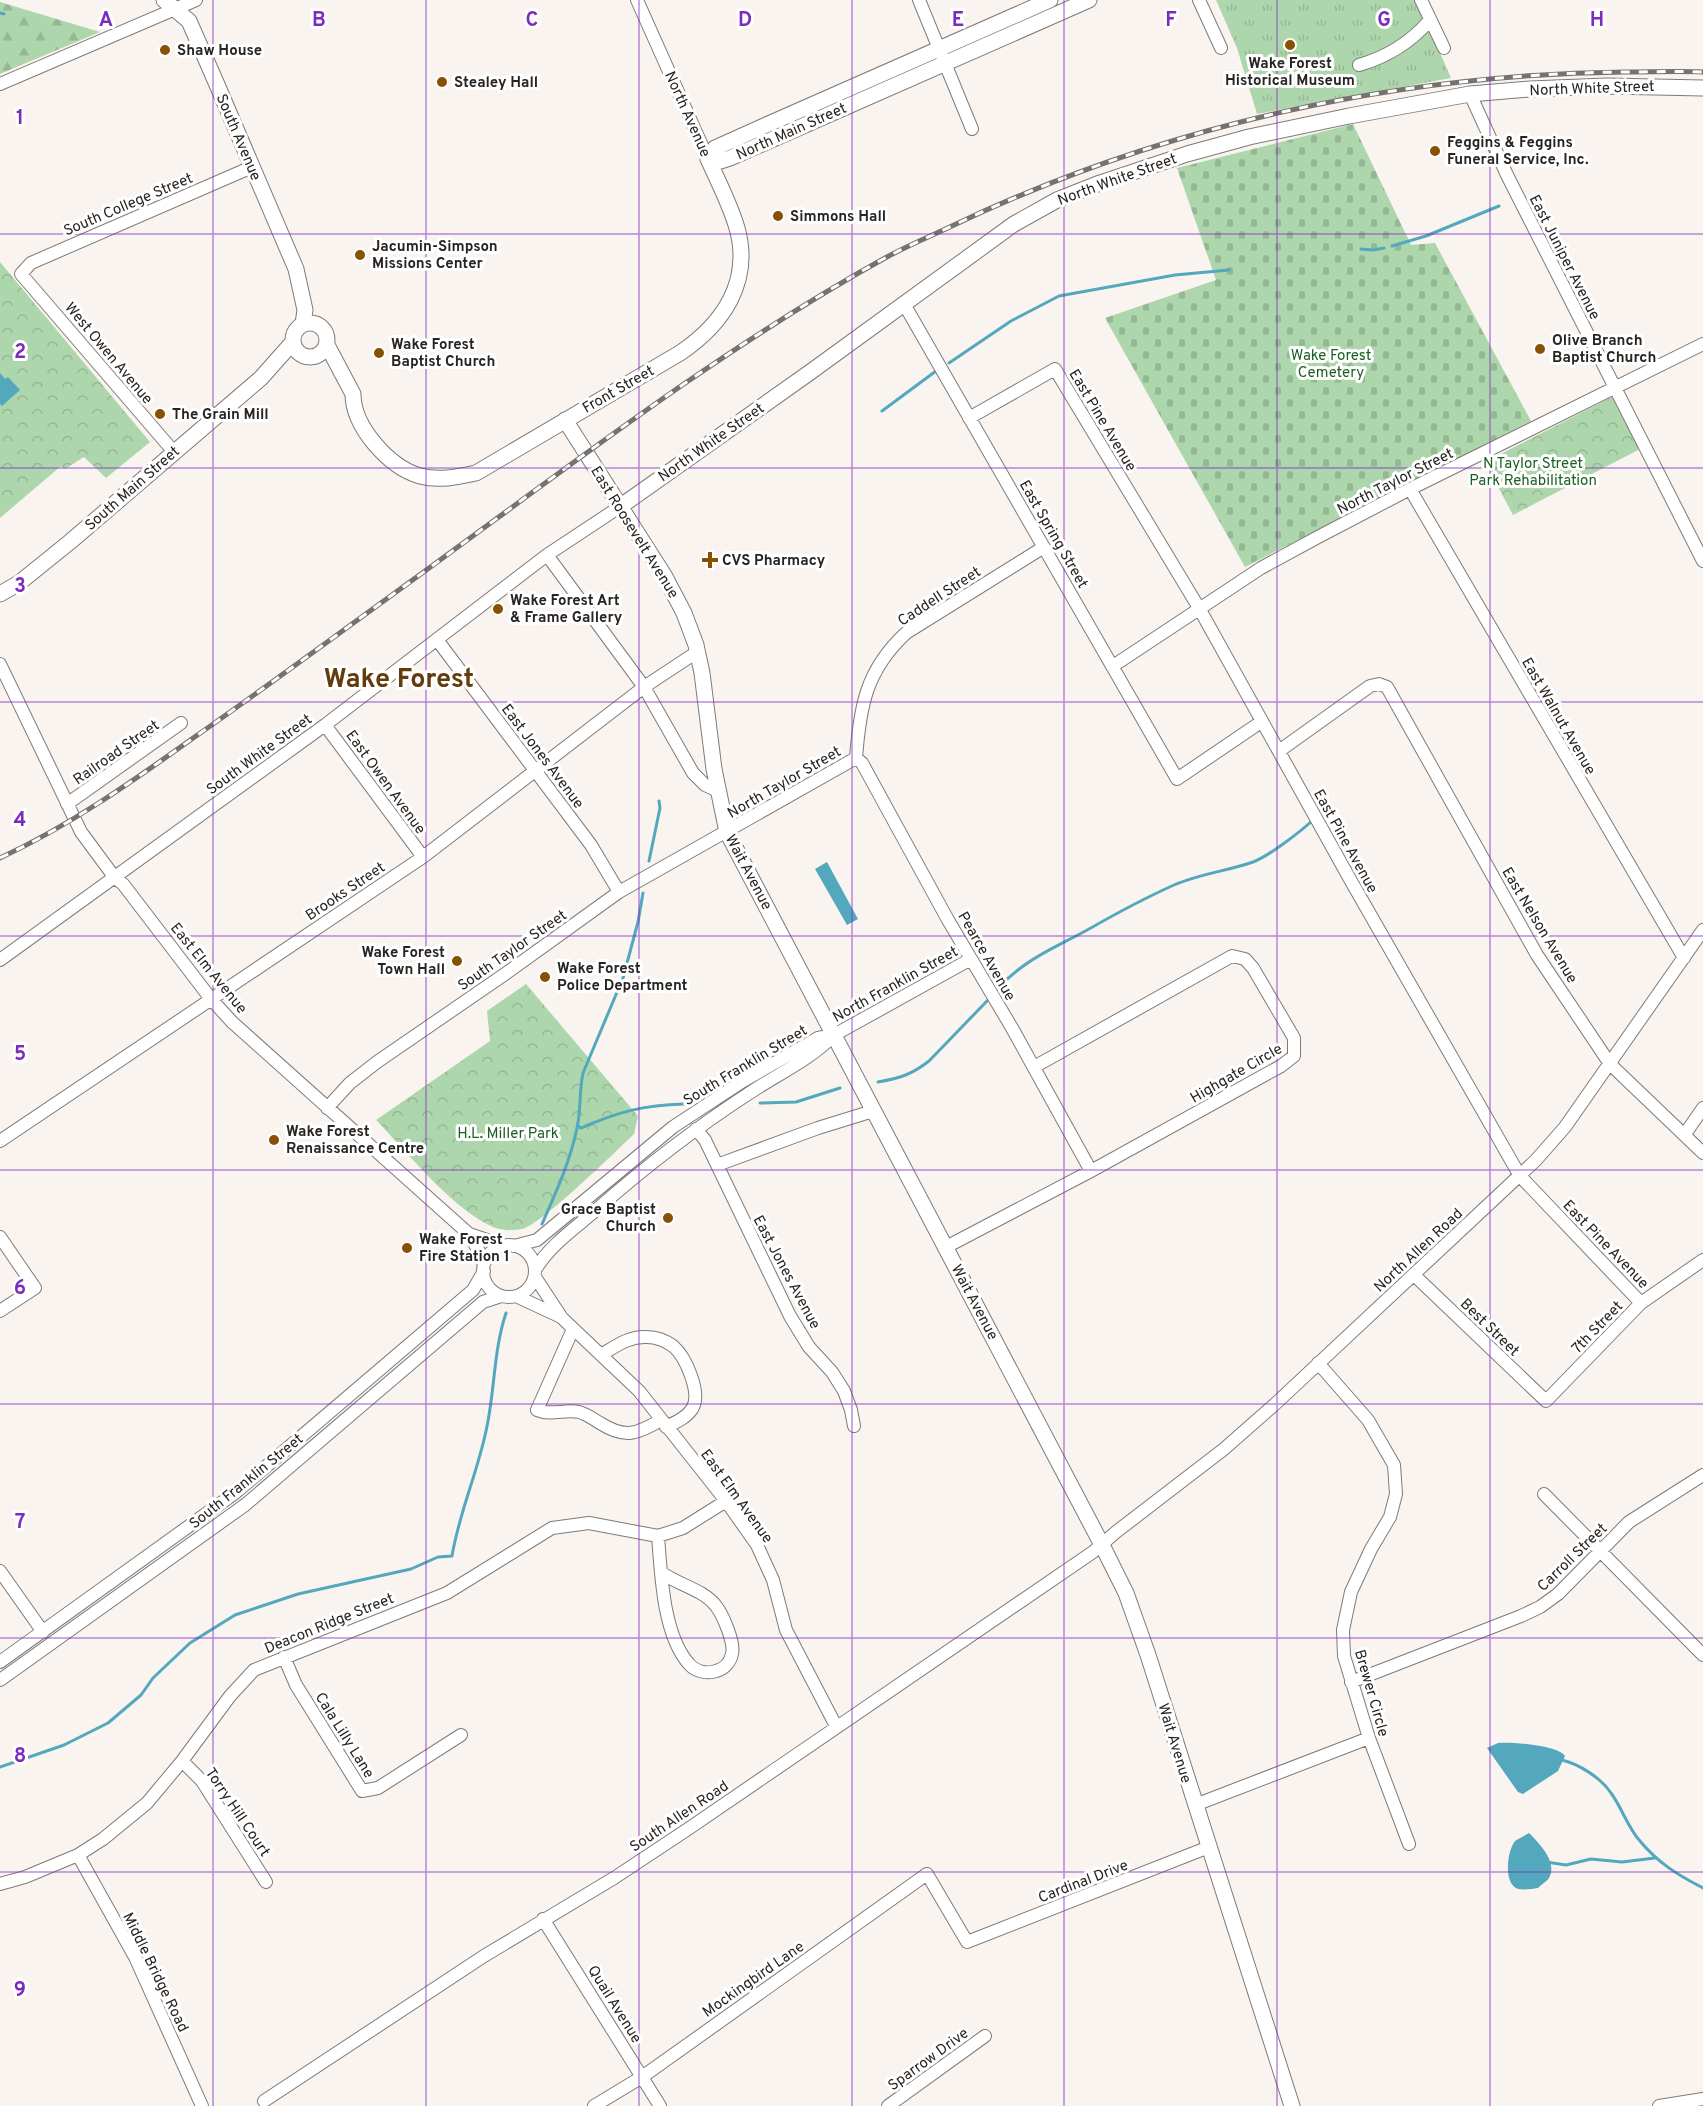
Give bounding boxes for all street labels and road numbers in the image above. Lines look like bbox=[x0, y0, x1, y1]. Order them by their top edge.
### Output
street label: North Avenue bbox=[659, 69, 714, 160]
street label: North White Street bbox=[1529, 78, 1655, 101]
street label: South Avenue bbox=[211, 91, 264, 184]
street label: North Main Street bbox=[733, 100, 850, 165]
street label: North White Street bbox=[1055, 150, 1180, 211]
street label: South College Street bbox=[61, 170, 196, 241]
street label: East Juniper Avenue bbox=[1524, 192, 1603, 323]
street label: West Owen Avenue bbox=[60, 299, 156, 409]
street label: Front Street bbox=[579, 362, 658, 418]
street label: East Pine Avenue bbox=[1064, 366, 1140, 475]
street label: North White Street bbox=[655, 400, 769, 487]
street label: South Main Street bbox=[82, 443, 184, 535]
street label: North Taylor Street bbox=[1334, 445, 1457, 520]
street label: East Roosevelt Avenue bbox=[585, 463, 682, 602]
street label: East Spring Street bbox=[1014, 477, 1091, 592]
street label: Caddell Street bbox=[895, 563, 985, 631]
street label: East Walnut Avenue bbox=[1516, 655, 1599, 779]
street label: East Jones Avenue bbox=[496, 701, 587, 813]
street label: South White Street bbox=[203, 711, 316, 800]
street label: Railroad Street bbox=[70, 717, 164, 790]
street label: East Owen Avenue bbox=[341, 727, 429, 839]
street label: North Taylor Street bbox=[724, 743, 845, 824]
street label: East Pine Avenue bbox=[1308, 786, 1381, 897]
street label: Wait Avenue bbox=[720, 832, 775, 914]
street label: Brooks Street bbox=[302, 859, 389, 926]
street label: East Nelson Avenue bbox=[1497, 864, 1581, 987]
street label: South Taylor Street bbox=[455, 907, 571, 996]
street label: Pearce Avenue bbox=[953, 909, 1019, 1005]
street label: East Elm Avenue bbox=[165, 920, 250, 1018]
street label: North Franklin Street bbox=[830, 943, 962, 1028]
street label: South Franklin Street bbox=[680, 1022, 811, 1111]
street label: Highgate Circle bbox=[1187, 1040, 1286, 1108]
street label: East Pine Avenue bbox=[1558, 1197, 1652, 1293]
street label: North Allen Road bbox=[1371, 1205, 1467, 1297]
street label: East Jones Avenue bbox=[748, 1213, 824, 1333]
street label: Wait Avenue bbox=[946, 1262, 1001, 1344]
street label: Best Street bbox=[1455, 1295, 1523, 1361]
street label: 7th Street bbox=[1568, 1298, 1628, 1358]
street label: South Franklin Street bbox=[186, 1430, 308, 1534]
street label: East Elm Avenue bbox=[695, 1446, 776, 1548]
street label: Carroll Street bbox=[1534, 1520, 1612, 1596]
street label: Deacon Ridge Street bbox=[262, 1590, 397, 1659]
street label: Brewer Circle bbox=[1349, 1648, 1392, 1739]
street label: Cala Lilly Lane bbox=[310, 1689, 378, 1782]
street label: Wait Avenue bbox=[1152, 1701, 1195, 1786]
street label: Torry Hill Court bbox=[200, 1765, 273, 1861]
street label: South Allen Road bbox=[627, 1777, 733, 1857]
street label: Cardinal Drive bbox=[1036, 1857, 1131, 1908]
street label: Middle Bridge Road bbox=[117, 1910, 192, 2036]
street label: Mockingbird Lane bbox=[699, 1938, 808, 2022]
street label: Quail Avenue bbox=[582, 1962, 645, 2047]
street label: Sparrow Drive bbox=[885, 2025, 973, 2096]

